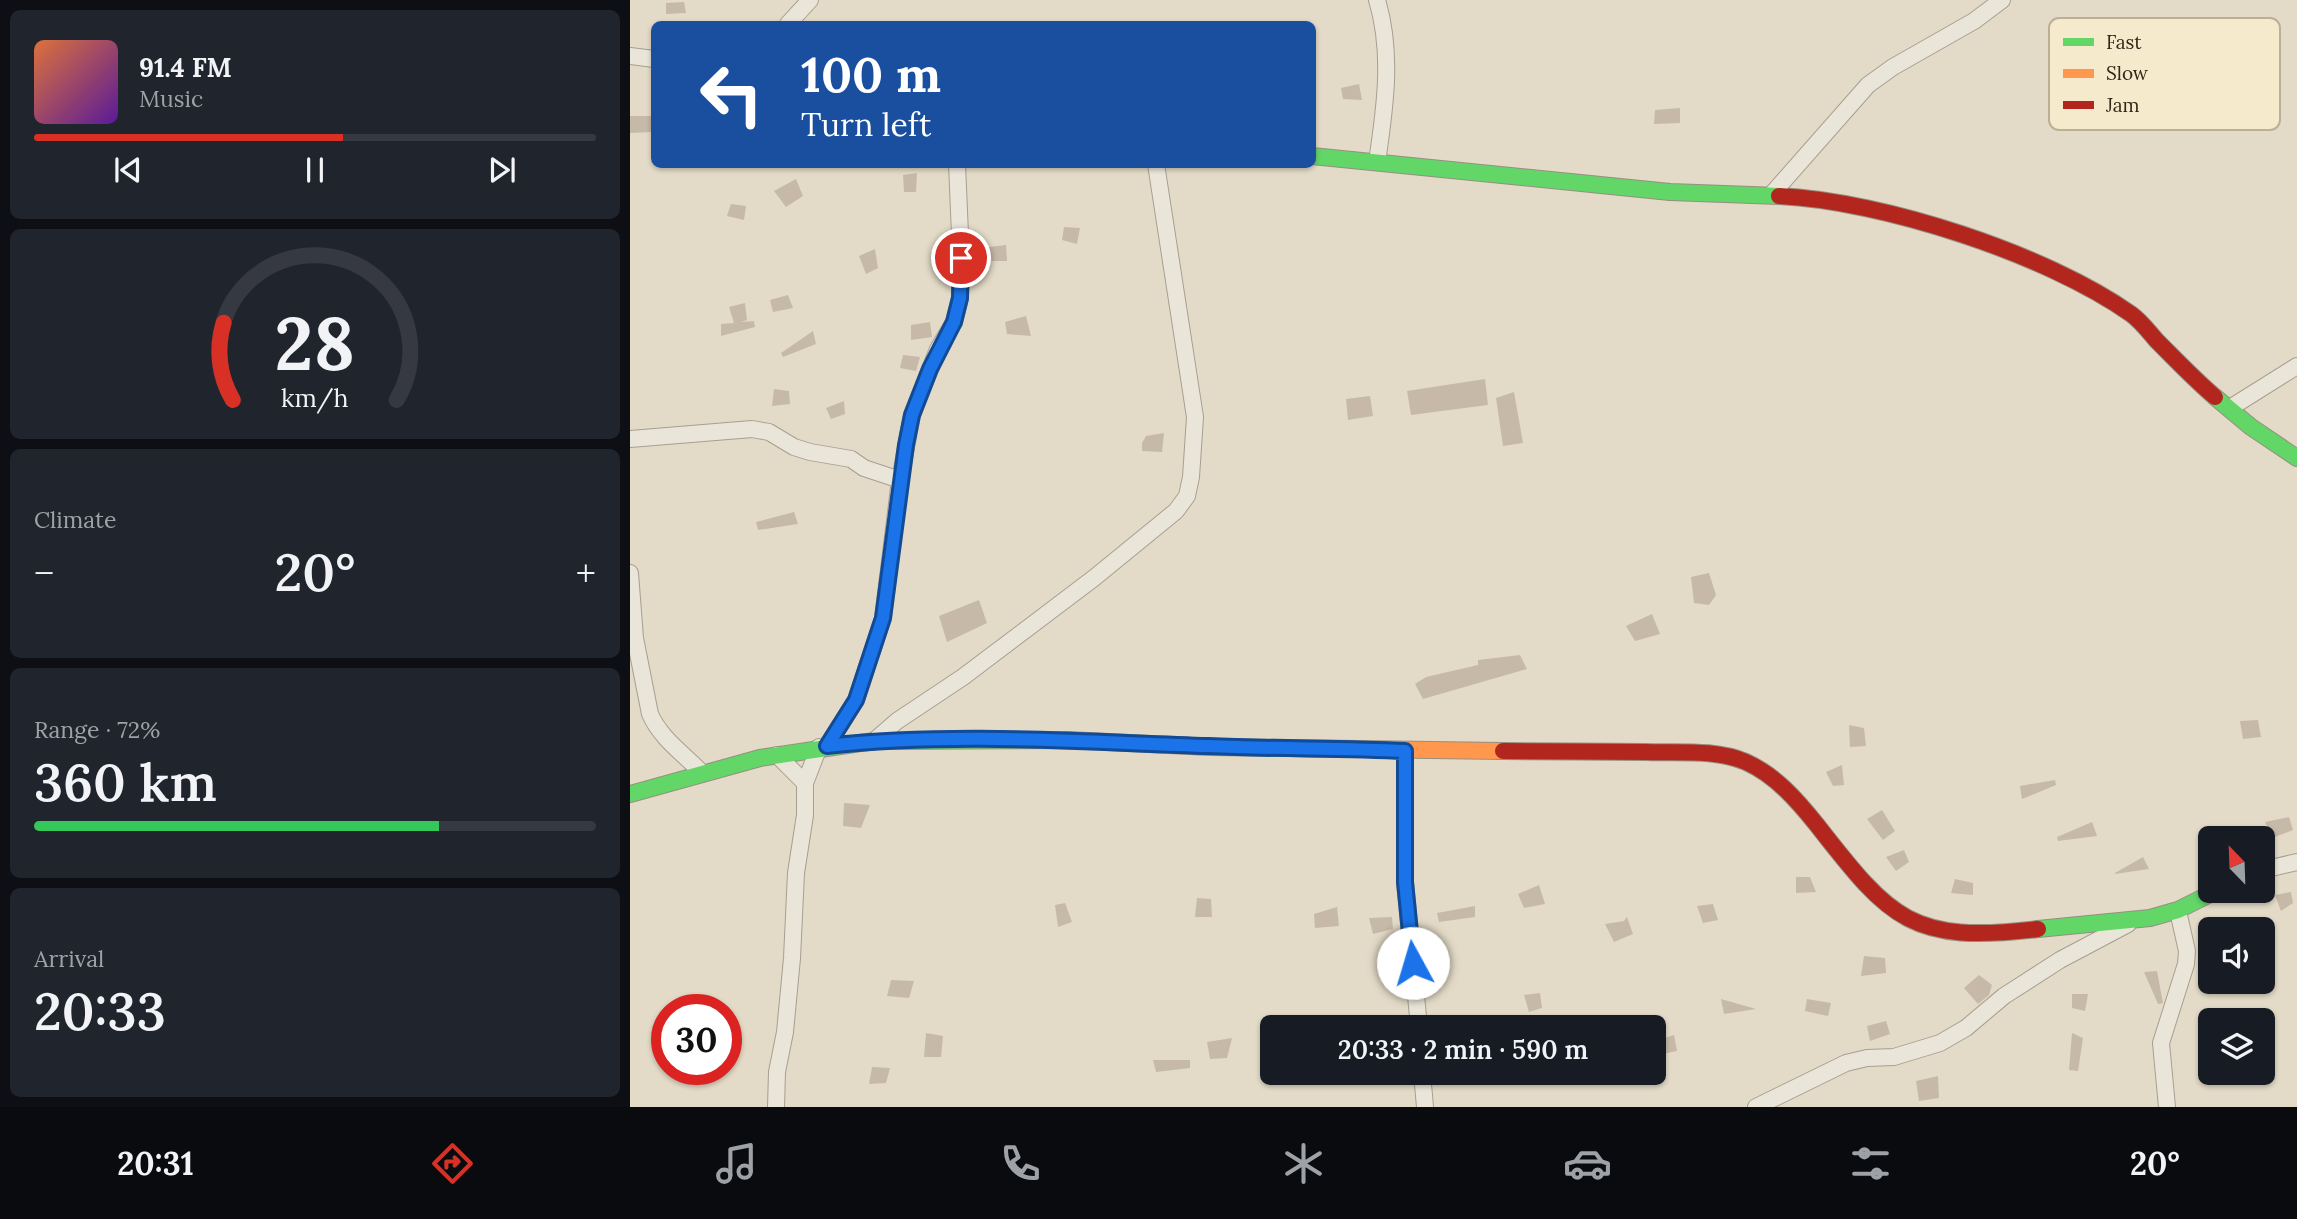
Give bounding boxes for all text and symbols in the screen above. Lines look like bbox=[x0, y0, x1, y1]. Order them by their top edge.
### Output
legend bbox=[2049, 18, 2280, 130]
text: Fast bbox=[2106, 30, 2142, 54]
text: 100 m bbox=[801, 43, 941, 105]
icon: left bbox=[686, 49, 777, 140]
text: 91.4 FM bbox=[139, 51, 232, 84]
text: Slow bbox=[2106, 61, 2149, 85]
text: Music bbox=[139, 84, 203, 113]
text: Jam bbox=[2105, 93, 2140, 117]
text: Turn left bbox=[801, 104, 931, 145]
icon: previous bbox=[109, 151, 147, 189]
icon: pause bbox=[296, 151, 334, 189]
icon: next bbox=[483, 151, 521, 189]
pin bbox=[931, 228, 991, 288]
icon: arrive bbox=[942, 239, 980, 277]
text: 28 bbox=[275, 298, 355, 391]
text: km/h bbox=[281, 382, 349, 414]
text: Climate bbox=[34, 505, 116, 534]
text: 20° bbox=[275, 539, 355, 605]
text: − bbox=[34, 549, 54, 597]
text: + bbox=[576, 549, 596, 597]
text: Range · 72% bbox=[34, 715, 160, 744]
text: 360 km bbox=[34, 749, 217, 815]
north arrow bbox=[2198, 826, 2275, 903]
map controls bbox=[2198, 826, 2275, 1085]
button: sound bbox=[2198, 917, 2275, 994]
position arrow bbox=[1376, 926, 1450, 1000]
text: Arrival bbox=[34, 944, 104, 973]
text: 20:33 bbox=[34, 978, 166, 1044]
speed limit sign: 30 bbox=[651, 994, 742, 1085]
button: layers bbox=[2198, 1008, 2275, 1085]
text: 20:33 · 2 min · 590 m bbox=[1338, 1033, 1588, 1066]
icon: directions bbox=[428, 1139, 477, 1188]
icon: music bbox=[712, 1139, 761, 1188]
icon: phone bbox=[996, 1139, 1045, 1188]
icon: climate bbox=[1279, 1139, 1328, 1188]
icon: car bbox=[1563, 1139, 1612, 1188]
icon: filters bbox=[1846, 1139, 1895, 1188]
text: 20:31 bbox=[117, 1143, 194, 1184]
text: 20° bbox=[2130, 1143, 2180, 1184]

